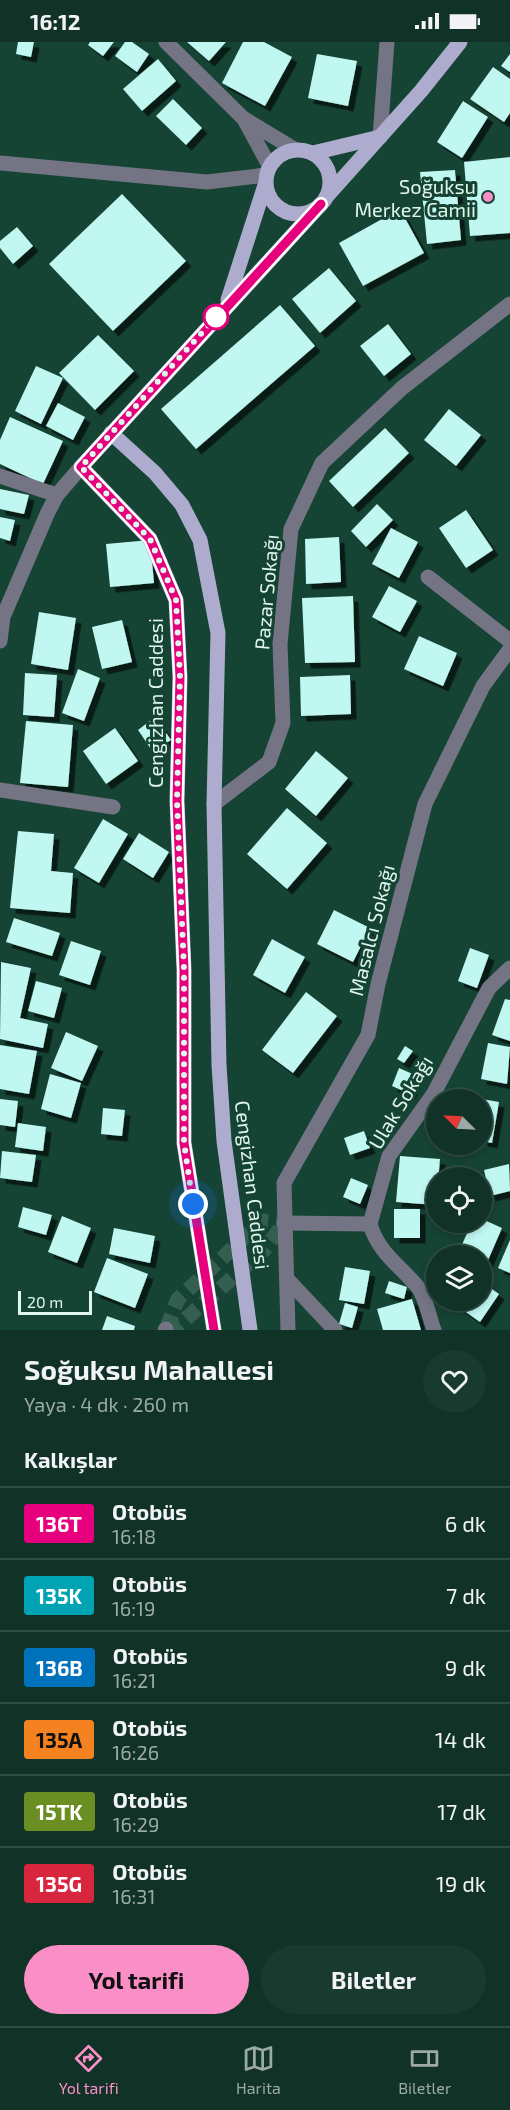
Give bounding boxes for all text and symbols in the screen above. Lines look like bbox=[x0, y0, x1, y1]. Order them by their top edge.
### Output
text: 16:12 bbox=[30, 8, 80, 34]
place label: Soğuksu Merkez Camii bbox=[355, 174, 476, 221]
marker: Soğuksu Merkez Camii bbox=[481, 190, 495, 204]
unlabelled marker bbox=[203, 304, 229, 330]
street label: Pazar Sokağı bbox=[249, 533, 283, 651]
street label: Cengizhan Caddesi bbox=[143, 618, 167, 788]
street label: Masalcı Sokağı bbox=[343, 862, 399, 998]
street label: Ulak Sokağı bbox=[363, 1051, 437, 1153]
north arrow bbox=[426, 1089, 492, 1155]
map controls bbox=[426, 1089, 492, 1311]
street label: Cengizhan Caddesi bbox=[231, 1099, 275, 1271]
button: locate bbox=[426, 1167, 492, 1233]
your location bbox=[178, 1189, 208, 1219]
button: layers bbox=[426, 1245, 492, 1311]
scale bar bbox=[18, 1288, 92, 1316]
text: 20 m bbox=[27, 1292, 63, 1311]
button: heart bbox=[423, 1350, 486, 1413]
text: Soğuksu Mahallesi bbox=[24, 1352, 274, 1386]
text: Yaya · 4 dk · 260 m bbox=[24, 1392, 189, 1416]
text: Kalkışlar bbox=[24, 1446, 117, 1472]
text: Otobüs bbox=[112, 1498, 187, 1524]
text: 6 dk bbox=[445, 1510, 486, 1536]
text: 136T bbox=[36, 1511, 82, 1536]
text: 16:18 bbox=[112, 1524, 156, 1548]
text: Otobüs bbox=[112, 1570, 187, 1596]
text: 7 dk bbox=[446, 1582, 486, 1608]
text: 135K bbox=[36, 1583, 82, 1608]
text: 16:19 bbox=[112, 1596, 155, 1620]
text: Otobüs bbox=[113, 1642, 188, 1668]
text: 9 dk bbox=[445, 1654, 486, 1680]
text: 136B bbox=[36, 1655, 83, 1680]
text: 16:21 bbox=[113, 1668, 156, 1692]
text: Otobüs bbox=[112, 1714, 187, 1740]
text: 14 dk bbox=[435, 1726, 486, 1752]
text: 135A bbox=[36, 1727, 82, 1752]
text: 16:26 bbox=[112, 1740, 159, 1764]
text: Otobüs bbox=[113, 1786, 188, 1812]
text: 17 dk bbox=[437, 1798, 486, 1824]
text: 15TK bbox=[36, 1799, 83, 1824]
text: 16:29 bbox=[113, 1812, 159, 1836]
text: Otobüs bbox=[112, 1858, 187, 1884]
text: 19 dk bbox=[436, 1870, 486, 1896]
text: 135G bbox=[36, 1871, 82, 1896]
text: 16:31 bbox=[112, 1884, 155, 1908]
button: Yol tarifi bbox=[24, 1945, 249, 2014]
button: Biletler bbox=[261, 1945, 486, 2014]
tab: Yol tarifi bbox=[59, 2042, 119, 2097]
tab: Harita bbox=[236, 2042, 281, 2097]
tab: Biletler bbox=[398, 2042, 451, 2097]

